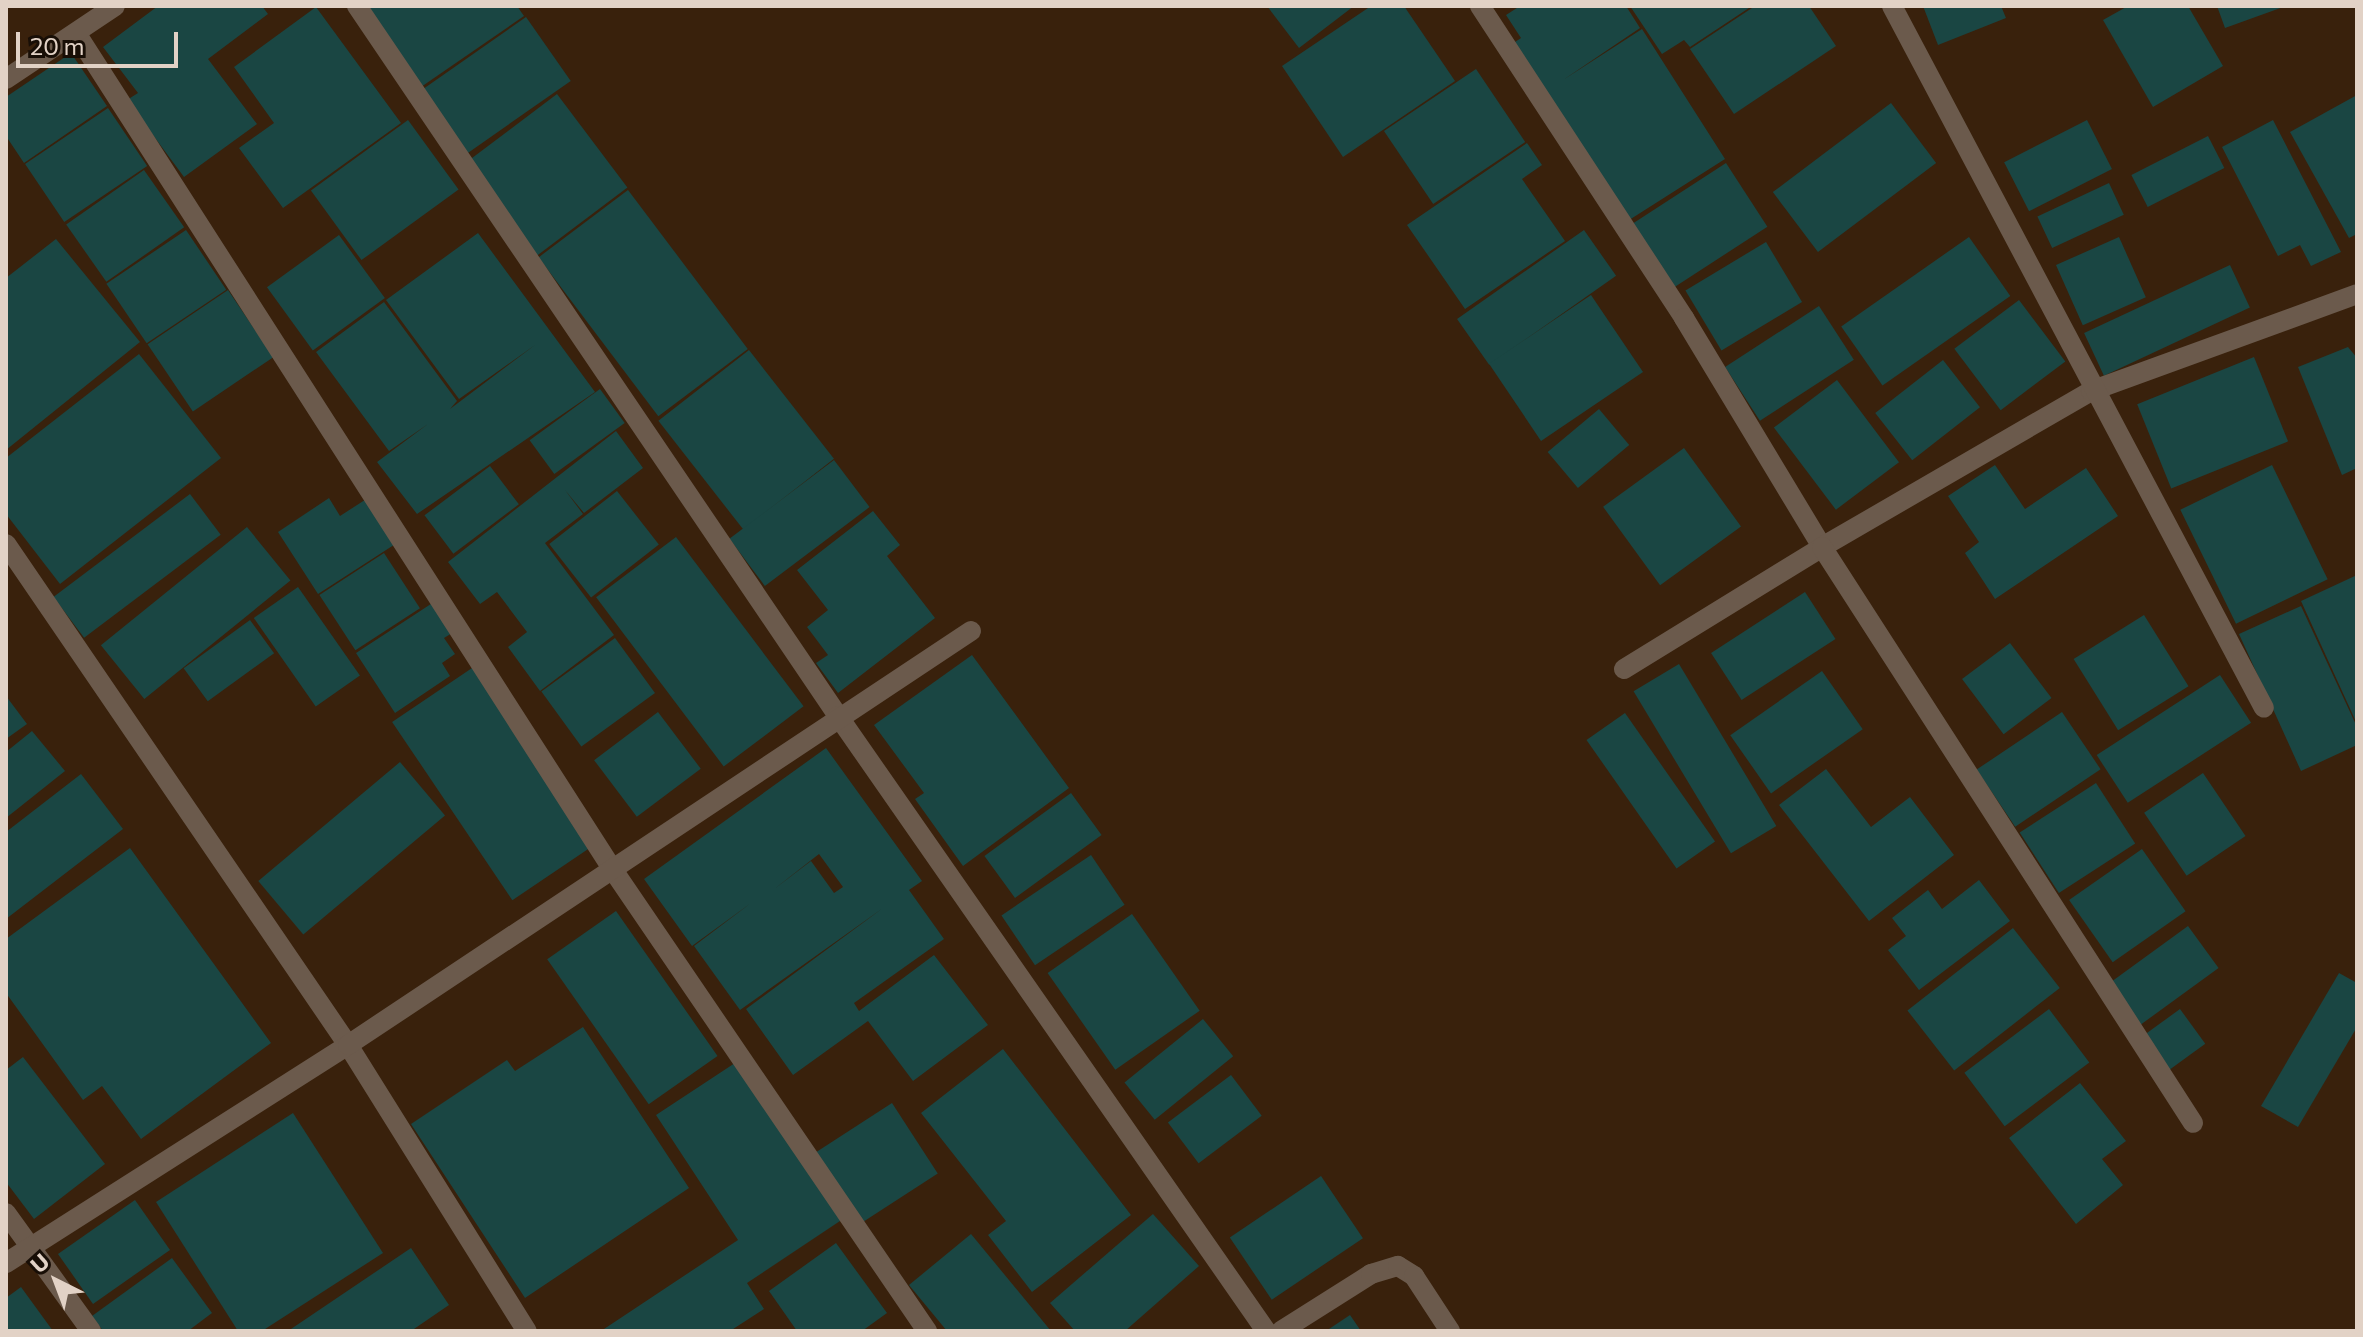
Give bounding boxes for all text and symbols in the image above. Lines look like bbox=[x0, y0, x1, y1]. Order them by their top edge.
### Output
scale bar bbox=[20, 16, 182, 66]
text: 20 m bbox=[30, 31, 84, 60]
north arrow bbox=[16, 1241, 96, 1321]
text: U bbox=[25, 1247, 55, 1278]

